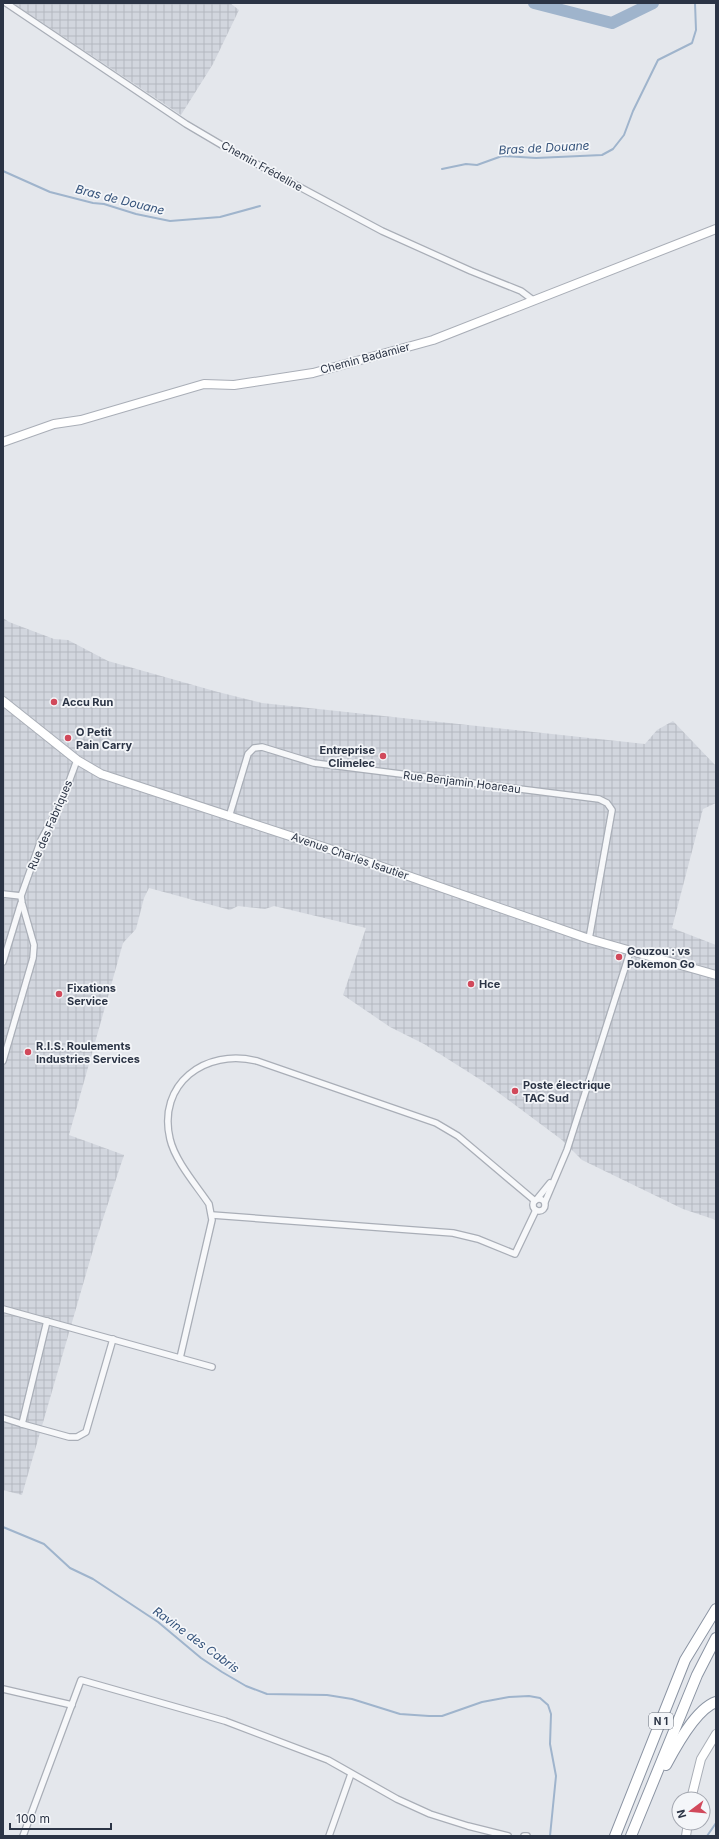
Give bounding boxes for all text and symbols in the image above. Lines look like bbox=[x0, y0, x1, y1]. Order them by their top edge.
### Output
street label: Chemin Frédeline bbox=[219, 138, 305, 194]
water label: Bras de Douane bbox=[498, 138, 590, 157]
water label: Bras de Douane bbox=[74, 181, 166, 218]
street label: Chemin Badamier bbox=[319, 339, 411, 377]
place label: Accu Run bbox=[62, 695, 113, 709]
marker: Accu Run bbox=[49, 697, 59, 707]
place label: O Petit Pain Carry bbox=[76, 725, 133, 752]
marker: O Petit Pain Carry bbox=[63, 733, 73, 743]
place label: Entreprise Climelec bbox=[319, 743, 376, 770]
marker: Entreprise Climelec bbox=[378, 751, 388, 761]
street label: Rue Benjamin Hoareau bbox=[403, 768, 521, 796]
street label: Rue des Fabriques bbox=[25, 778, 75, 872]
street label: Avenue Charles Isautier bbox=[290, 829, 410, 883]
place label: Gouzou : vs Pokemon Go bbox=[627, 944, 695, 971]
marker: Gouzou : vs Pokemon Go bbox=[614, 952, 624, 962]
place label: Hce bbox=[479, 977, 501, 991]
marker: Hce bbox=[466, 979, 476, 989]
place label: Fixations Service bbox=[67, 981, 116, 1008]
marker: Fixations Service bbox=[54, 989, 64, 999]
place label: R.I.S. Roulements Industries Services bbox=[36, 1039, 140, 1066]
marker: R.I.S. Roulements Industries Services bbox=[23, 1047, 33, 1057]
place label: Poste électrique TAC Sud bbox=[523, 1078, 611, 1105]
marker: Poste électrique TAC Sud bbox=[510, 1086, 520, 1096]
water label: Ravine des Cabris bbox=[150, 1603, 242, 1676]
road number: N 1 bbox=[649, 1713, 673, 1729]
north arrow bbox=[671, 1791, 711, 1831]
scale bar bbox=[10, 1805, 111, 1831]
text: N bbox=[674, 1808, 689, 1820]
text: 100 m bbox=[16, 1811, 50, 1826]

